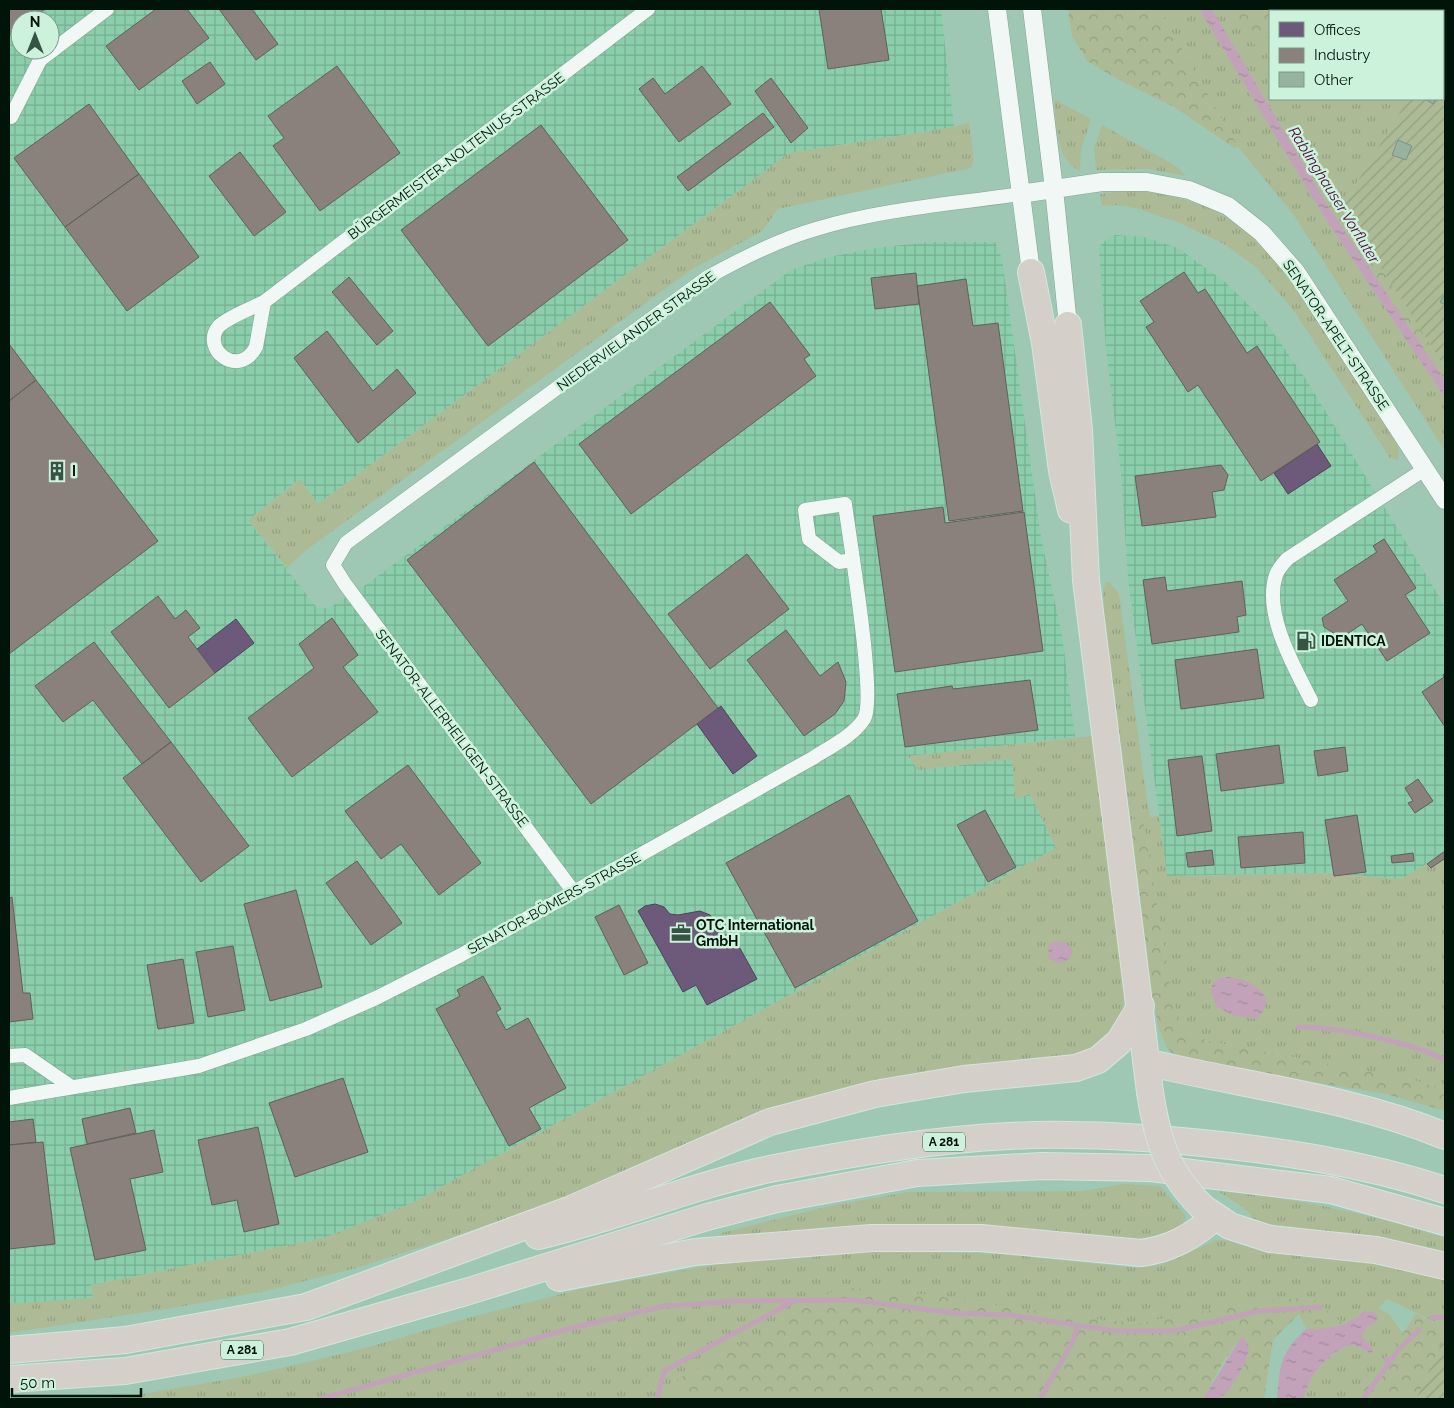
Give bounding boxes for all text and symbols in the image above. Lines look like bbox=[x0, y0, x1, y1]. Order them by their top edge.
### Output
north arrow bbox=[10, 10, 60, 60]
legend bbox=[1269, 10, 1444, 100]
text: N bbox=[30, 14, 40, 30]
text: Offices bbox=[1314, 21, 1361, 39]
text: Industry bbox=[1314, 46, 1370, 64]
street label: BÜRGERMEISTER-NOLTENIUS-STRASSE bbox=[343, 68, 567, 243]
text: Other bbox=[1314, 71, 1354, 89]
water label: Rablinghauser Vorfluter bbox=[1285, 123, 1384, 267]
street label: SENATOR-APELT-STRASSE bbox=[1280, 257, 1392, 413]
street label: NIEDERVIELANDER STRASSE bbox=[553, 268, 719, 394]
building icon: I bbox=[46, 460, 68, 482]
place label: I bbox=[72, 463, 76, 479]
street label: SENATOR-ALLERHEILIGEN-STRASSE bbox=[372, 626, 532, 830]
fuel station icon: IDENTICA bbox=[1295, 630, 1317, 652]
place label: IDENTICA bbox=[1321, 633, 1386, 649]
street label: SENATOR-BÖMERS-STRASSE bbox=[464, 847, 643, 957]
place label: OTC International GmbH bbox=[696, 917, 815, 949]
office icon: OTC International GmbH bbox=[670, 922, 692, 944]
road number: A 281 bbox=[923, 1132, 965, 1152]
road number: A 281 bbox=[221, 1340, 263, 1360]
scale bar bbox=[12, 1366, 141, 1398]
text: 50 m bbox=[20, 1374, 55, 1392]

